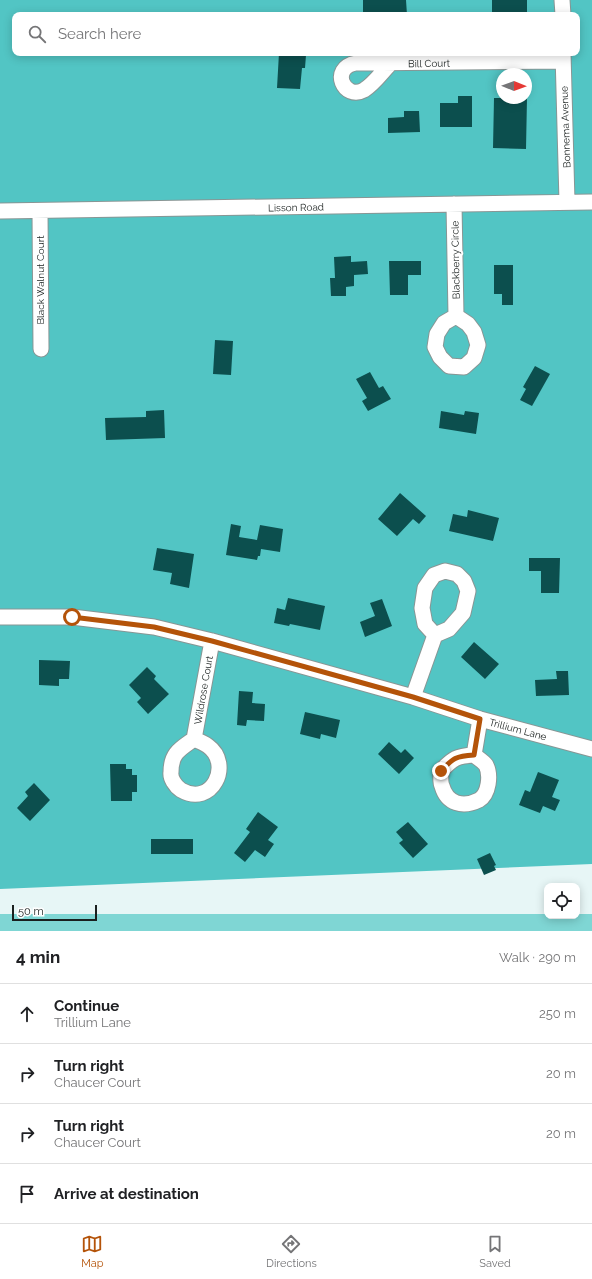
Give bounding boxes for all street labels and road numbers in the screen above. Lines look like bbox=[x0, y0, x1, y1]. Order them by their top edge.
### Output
street label: Bill Court bbox=[408, 58, 451, 69]
street label: Bonnema Avenue bbox=[559, 86, 572, 168]
street label: Lisson Road bbox=[268, 202, 324, 213]
street label: Blackberry Circle bbox=[449, 220, 462, 300]
street label: Black Walnut Court bbox=[35, 235, 46, 325]
street label: Wildrose Court bbox=[192, 654, 215, 725]
street label: Trillium Lane bbox=[488, 717, 548, 742]

